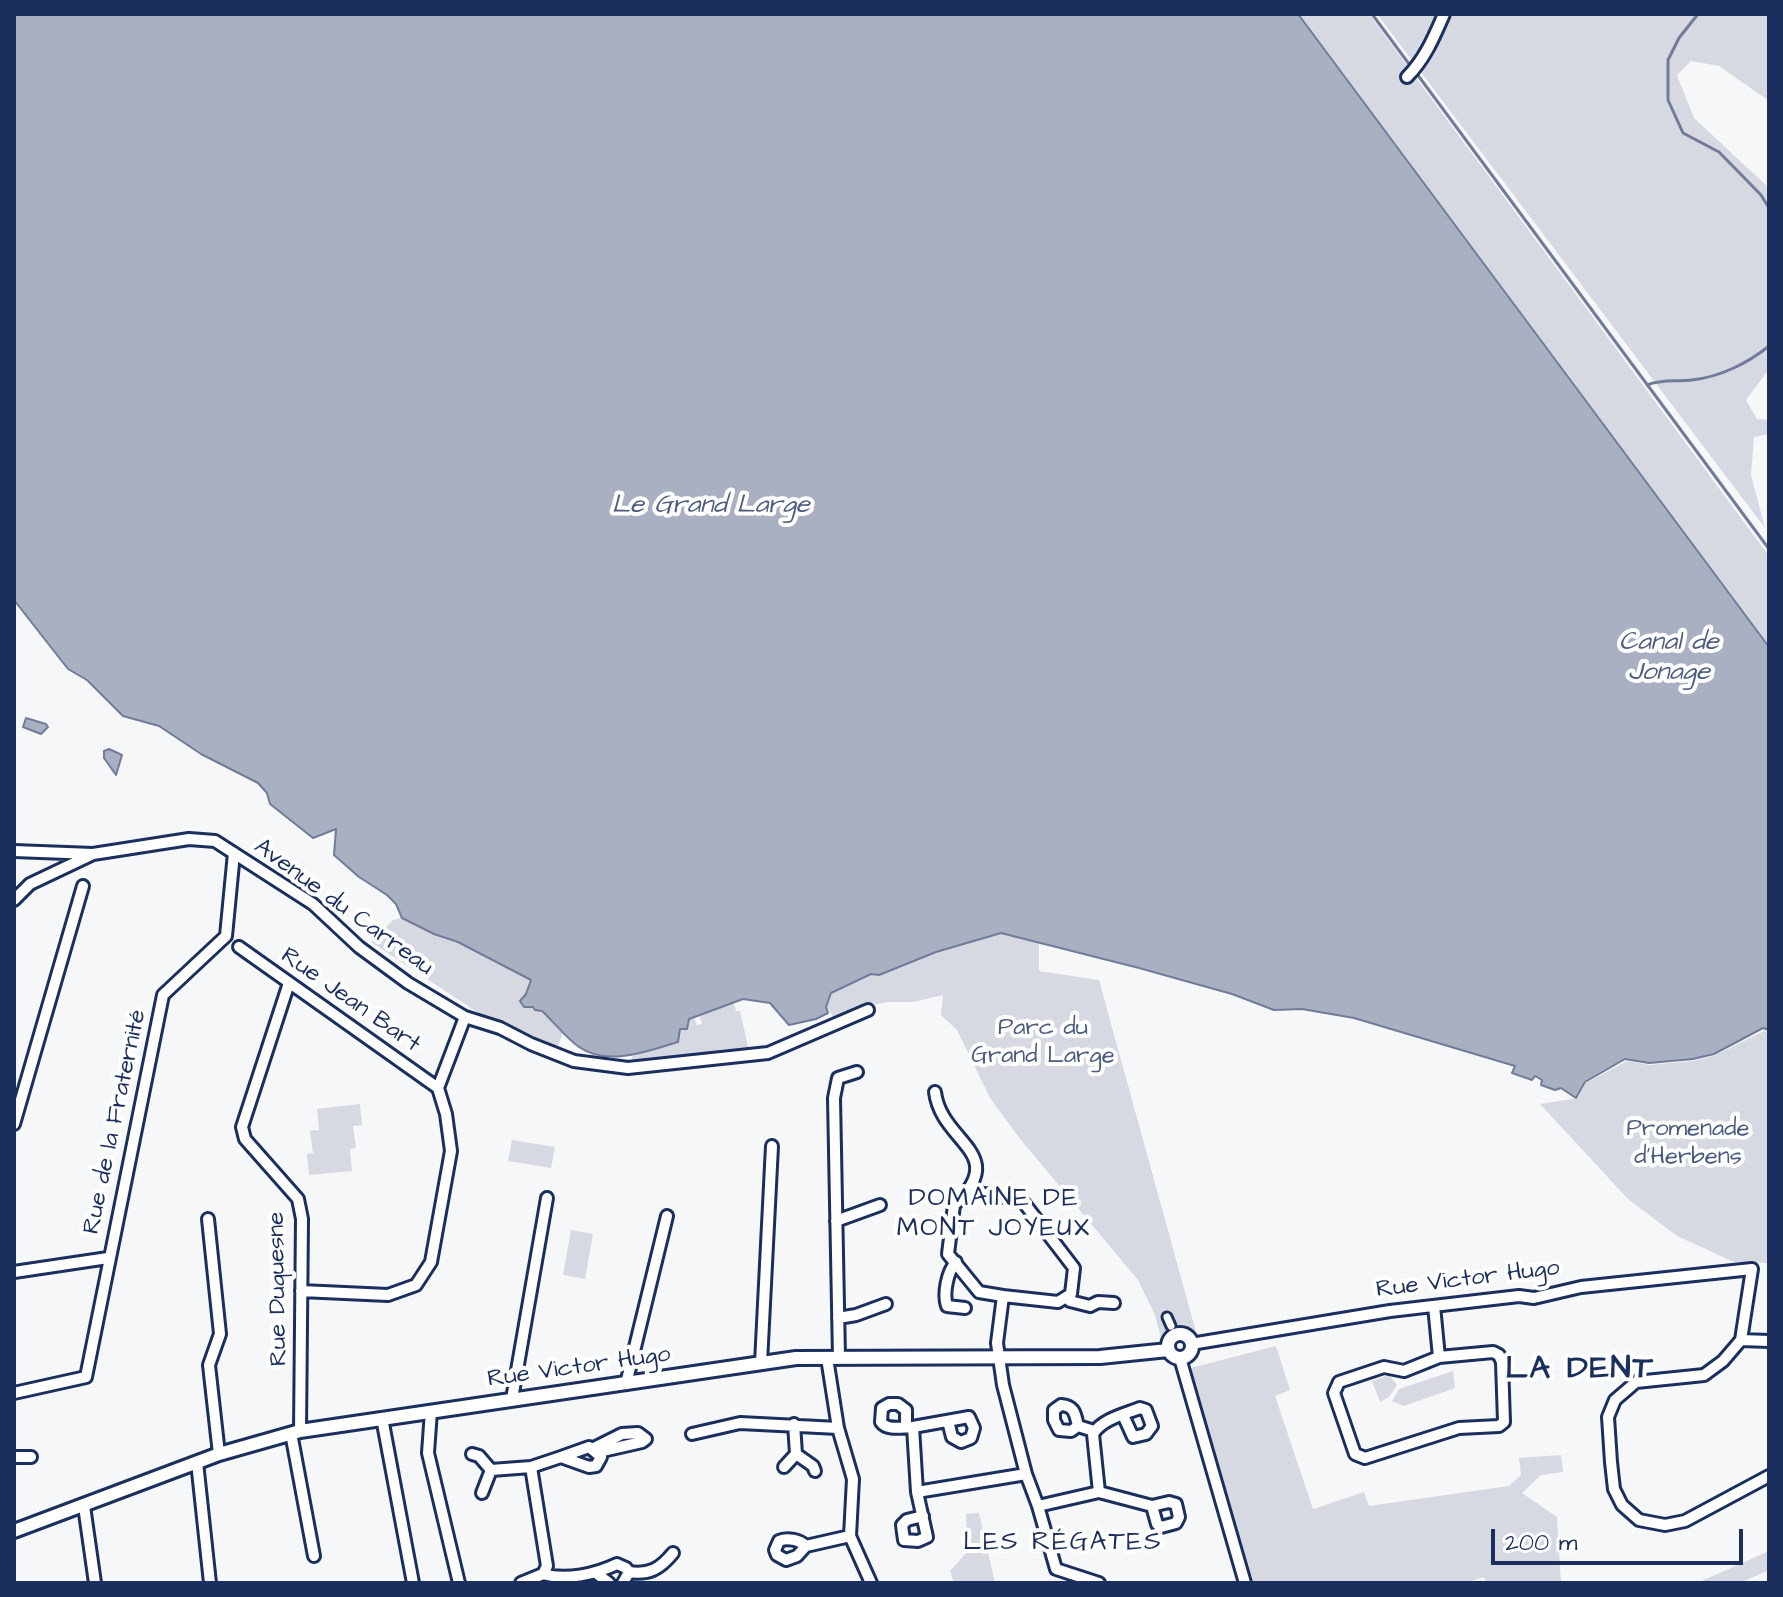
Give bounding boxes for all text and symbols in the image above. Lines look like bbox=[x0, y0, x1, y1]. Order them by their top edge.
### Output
water label: Le Grand Large bbox=[612, 491, 810, 523]
water label: Canal de Jonage bbox=[1619, 628, 1719, 690]
street label: Avenue du Carreau bbox=[248, 833, 438, 983]
street label: Rue Jean Bart bbox=[275, 942, 425, 1060]
street label: Rue de la Fraternité bbox=[78, 1007, 154, 1237]
park label: Parc du Grand Large bbox=[971, 1015, 1115, 1071]
park label: Promenade d'Herbens bbox=[1626, 1116, 1750, 1172]
district label: DOMAINE DE MONT JOYEUX bbox=[897, 1184, 1091, 1246]
street label: Rue Duquesne bbox=[263, 1212, 295, 1366]
street label: Rue Victor Hugo bbox=[1375, 1254, 1561, 1306]
street label: Rue Victor Hugo bbox=[486, 1341, 672, 1395]
district label: LA DENT bbox=[1505, 1351, 1655, 1389]
scale bar bbox=[1495, 1513, 1747, 1563]
text: 200 m bbox=[1505, 1526, 1577, 1560]
district label: LES RÉGATES bbox=[963, 1528, 1163, 1560]

